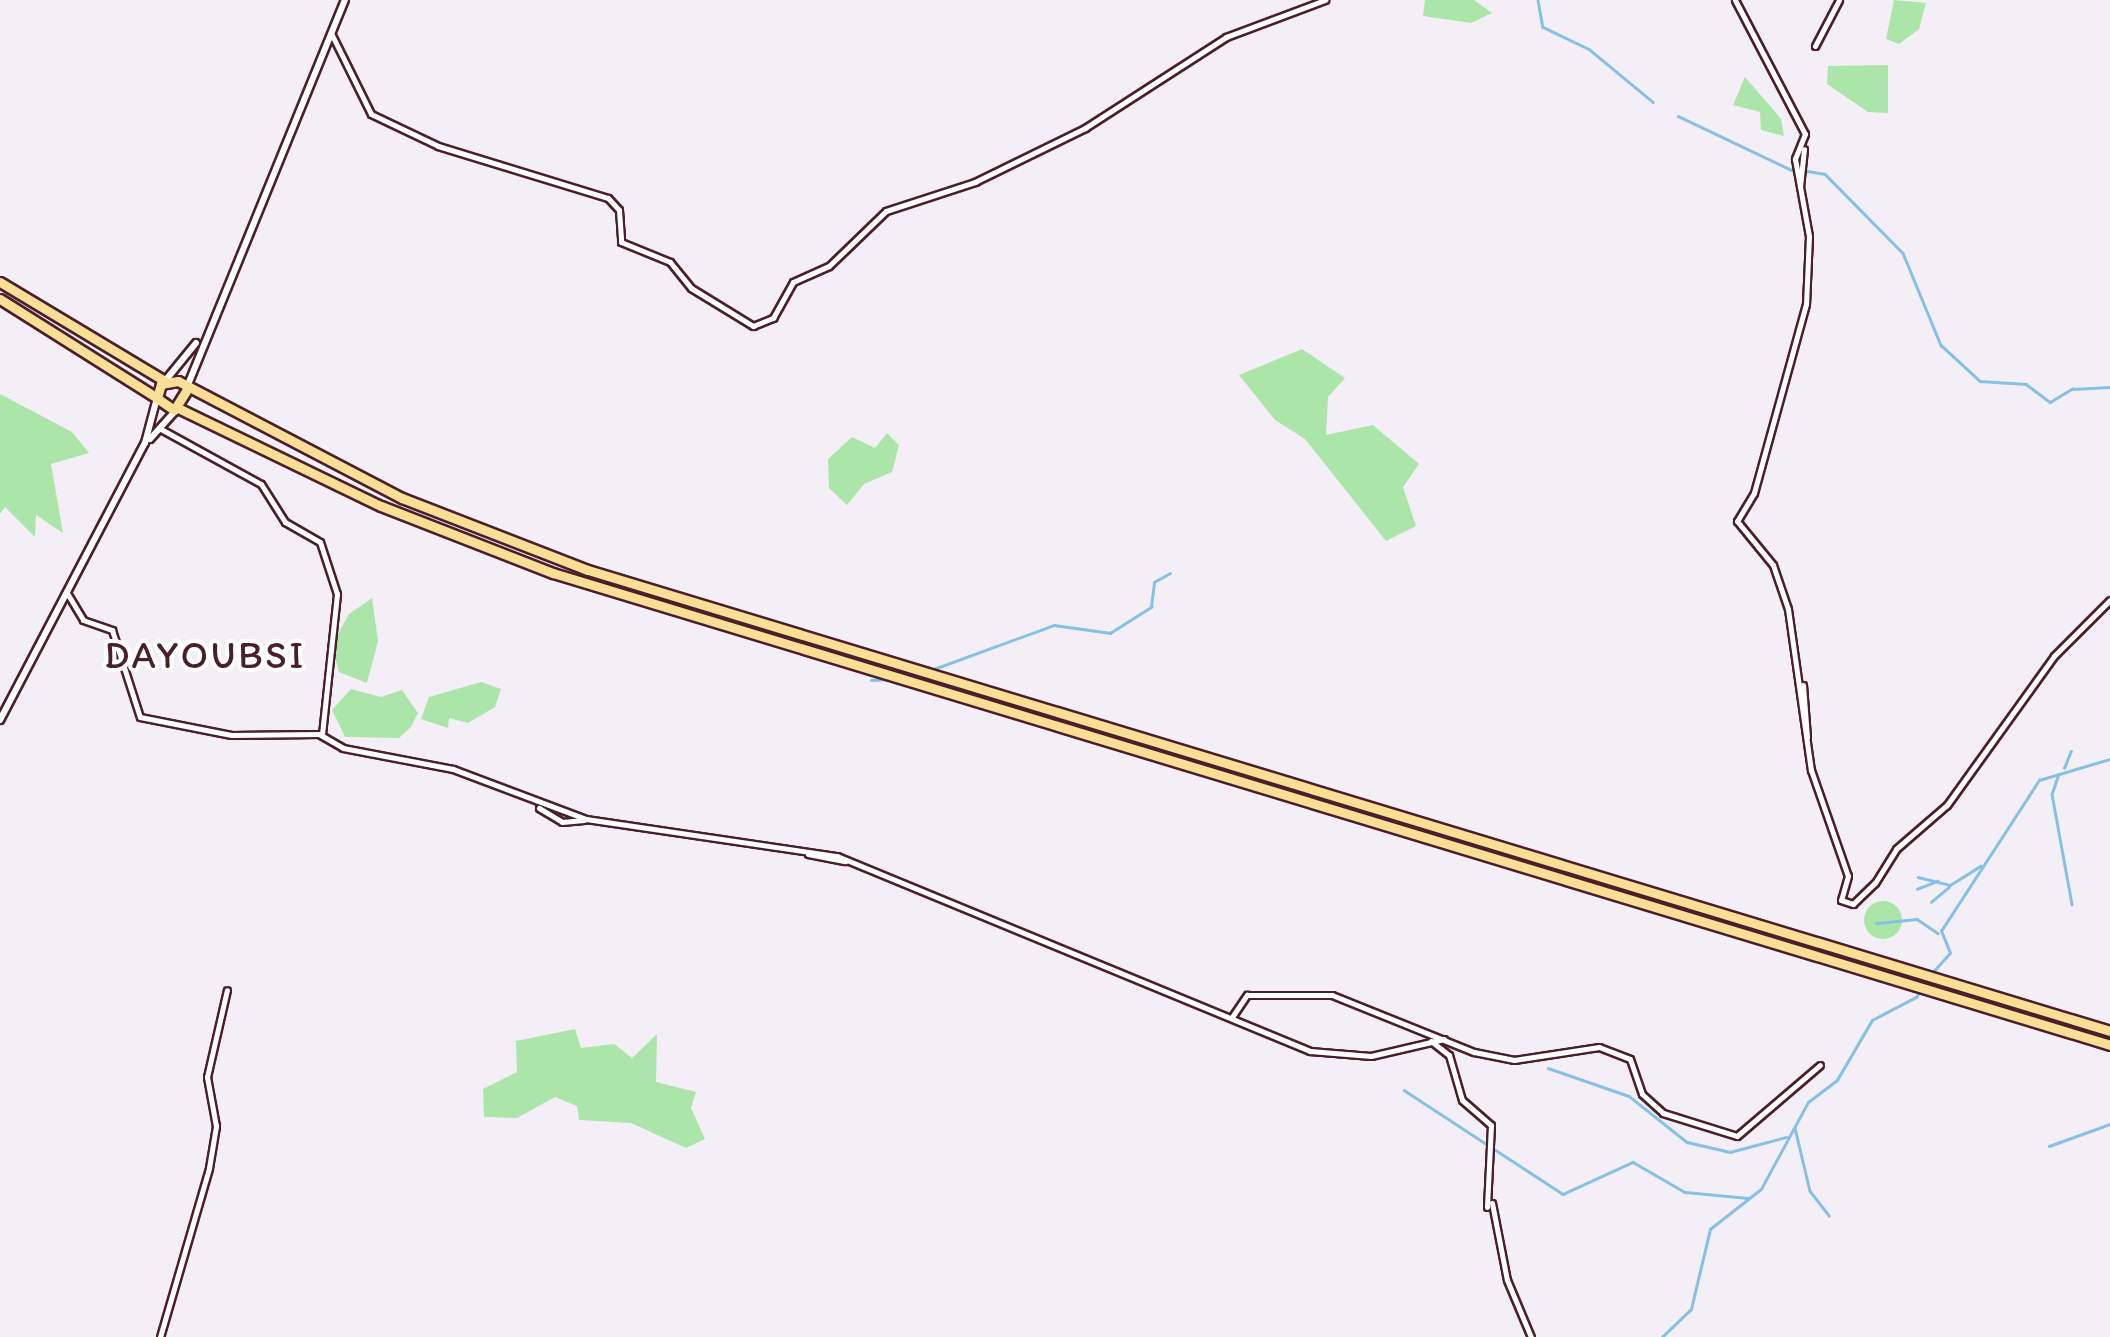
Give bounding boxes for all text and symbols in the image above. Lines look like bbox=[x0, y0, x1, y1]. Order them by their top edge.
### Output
district label: DAYOUBSI bbox=[103, 633, 307, 679]

